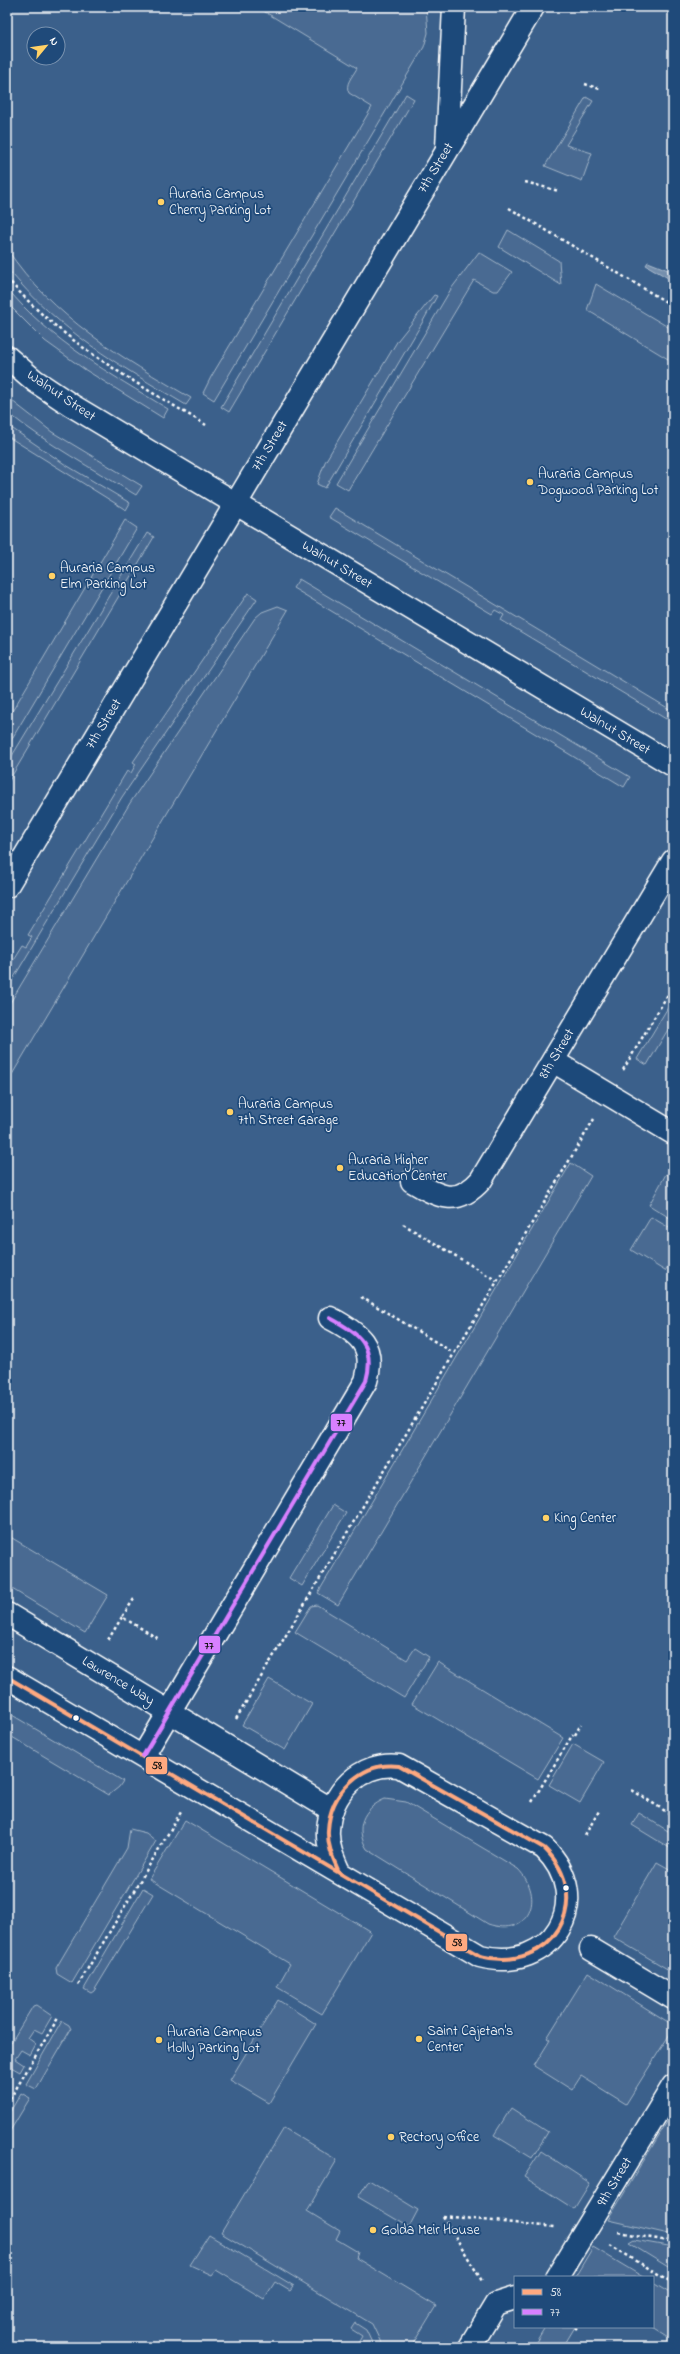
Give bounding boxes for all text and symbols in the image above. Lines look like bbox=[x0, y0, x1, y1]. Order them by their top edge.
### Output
north arrow bbox=[26, 26, 66, 66]
text: N bbox=[45, 35, 63, 49]
street label: 7th Street bbox=[413, 138, 460, 197]
place label: Auraria Campus Cherry Parking Lot bbox=[169, 184, 272, 222]
marker: Auraria Campus Cherry Parking Lot bbox=[156, 197, 166, 207]
street label: Walnut Street bbox=[22, 365, 100, 427]
street label: 7th Street bbox=[247, 416, 294, 475]
place label: Auraria Campus Dogwood Parking Lot bbox=[537, 464, 659, 502]
marker: Auraria Campus Dogwood Parking Lot bbox=[525, 477, 535, 487]
street label: Walnut Street bbox=[298, 536, 377, 595]
place label: Auraria Campus Elm Parking Lot bbox=[60, 558, 155, 596]
marker: Auraria Campus Elm Parking Lot bbox=[47, 571, 57, 581]
street label: 7th Street bbox=[81, 694, 128, 753]
street label: Walnut Street bbox=[576, 702, 655, 761]
street label: 8th Street bbox=[534, 1025, 580, 1083]
place label: Auraria Campus 7th Street Garage bbox=[238, 1094, 339, 1132]
marker: Auraria Campus 7th Street Garage bbox=[225, 1107, 235, 1117]
place label: Auraria Higher Education Center bbox=[348, 1150, 448, 1187]
marker: Auraria Higher Education Center bbox=[335, 1163, 345, 1173]
line badge: 77 bbox=[330, 1413, 353, 1432]
text: 77 bbox=[336, 1415, 346, 1431]
place label: King Center bbox=[554, 1508, 617, 1530]
marker: King Center bbox=[541, 1513, 551, 1523]
line badge: 77 bbox=[198, 1635, 221, 1654]
text: 77 bbox=[204, 1638, 214, 1654]
street label: Lawrence Way bbox=[77, 1651, 159, 1712]
unlabelled marker bbox=[71, 1713, 81, 1723]
line badge: 58 bbox=[145, 1756, 168, 1775]
text: 58 bbox=[152, 1758, 163, 1774]
unlabelled marker bbox=[561, 1883, 571, 1893]
line badge: 58 bbox=[445, 1933, 468, 1952]
text: 58 bbox=[452, 1935, 463, 1951]
place label: Saint Cajetan's Center bbox=[427, 2021, 513, 2058]
place label: Auraria Campus Holly Parking Lot bbox=[167, 2022, 262, 2060]
marker: Saint Cajetan's Center bbox=[414, 2034, 424, 2044]
marker: Auraria Campus Holly Parking Lot bbox=[154, 2035, 164, 2045]
place label: Rectory Office bbox=[399, 2127, 480, 2149]
marker: Rectory Office bbox=[386, 2132, 396, 2142]
street label: 9th Street bbox=[592, 2153, 638, 2211]
place label: Golda Meir House bbox=[381, 2220, 481, 2241]
marker: Golda Meir House bbox=[368, 2225, 378, 2235]
legend bbox=[514, 2276, 654, 2328]
text: 58 bbox=[550, 2284, 562, 2302]
text: 77 bbox=[550, 2304, 560, 2322]

